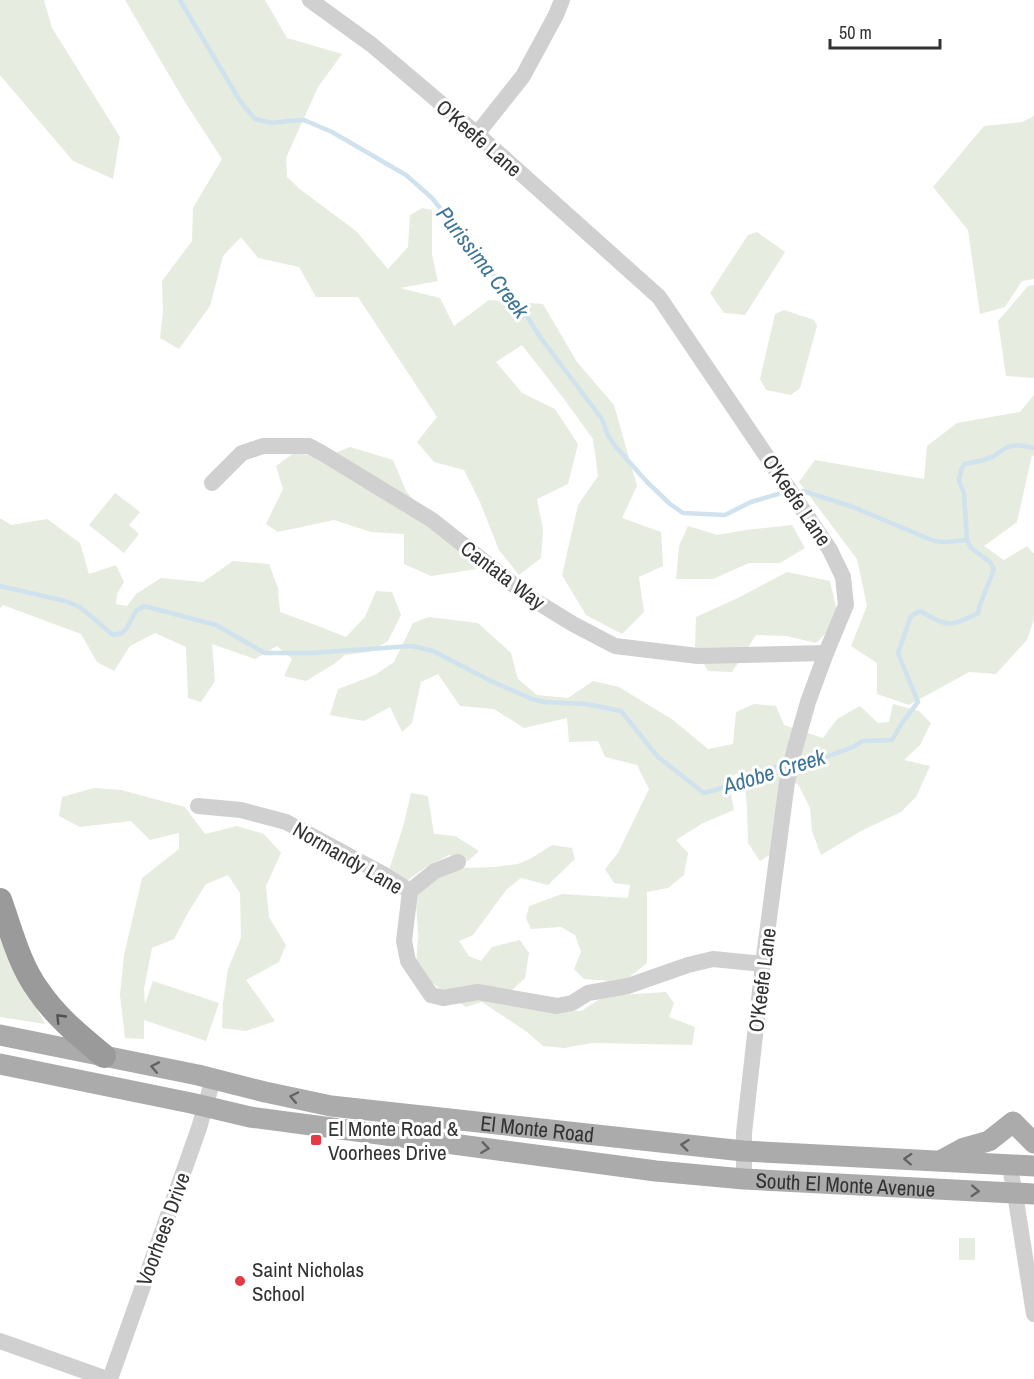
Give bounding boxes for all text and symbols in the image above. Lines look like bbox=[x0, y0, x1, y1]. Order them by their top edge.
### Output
scale bar bbox=[830, 12, 940, 50]
text: 50 m bbox=[839, 20, 872, 45]
street label: O'Keefe Lane bbox=[430, 93, 528, 183]
water label: Purissima Creek bbox=[430, 200, 537, 325]
street label: O'Keefe Lane bbox=[756, 448, 838, 552]
street label: Cantata Way bbox=[455, 534, 552, 617]
water label: Adobe Creek bbox=[718, 741, 830, 801]
street label: Normandy Lane bbox=[288, 815, 408, 901]
street label: O'Keefe Lane bbox=[741, 926, 783, 1034]
one-way arrow bbox=[56, 1014, 67, 1024]
one-way arrow bbox=[151, 1061, 161, 1074]
one-way arrow bbox=[289, 1092, 299, 1105]
street label: El Monte Road bbox=[479, 1108, 595, 1149]
place label: El Monte Road & Voorhees Drive bbox=[328, 1114, 459, 1167]
marker: El Monte Road & Voorhees Drive bbox=[309, 1133, 323, 1147]
one-way arrow bbox=[680, 1139, 690, 1151]
one-way arrow bbox=[480, 1141, 489, 1154]
one-way arrow bbox=[904, 1152, 913, 1165]
street label: South El Monte Avenue bbox=[755, 1165, 936, 1203]
street label: Voorhees Drive bbox=[129, 1168, 197, 1290]
one-way arrow bbox=[970, 1185, 979, 1198]
place label: Saint Nicholas School bbox=[252, 1255, 364, 1308]
marker: Saint Nicholas School bbox=[233, 1274, 247, 1288]

